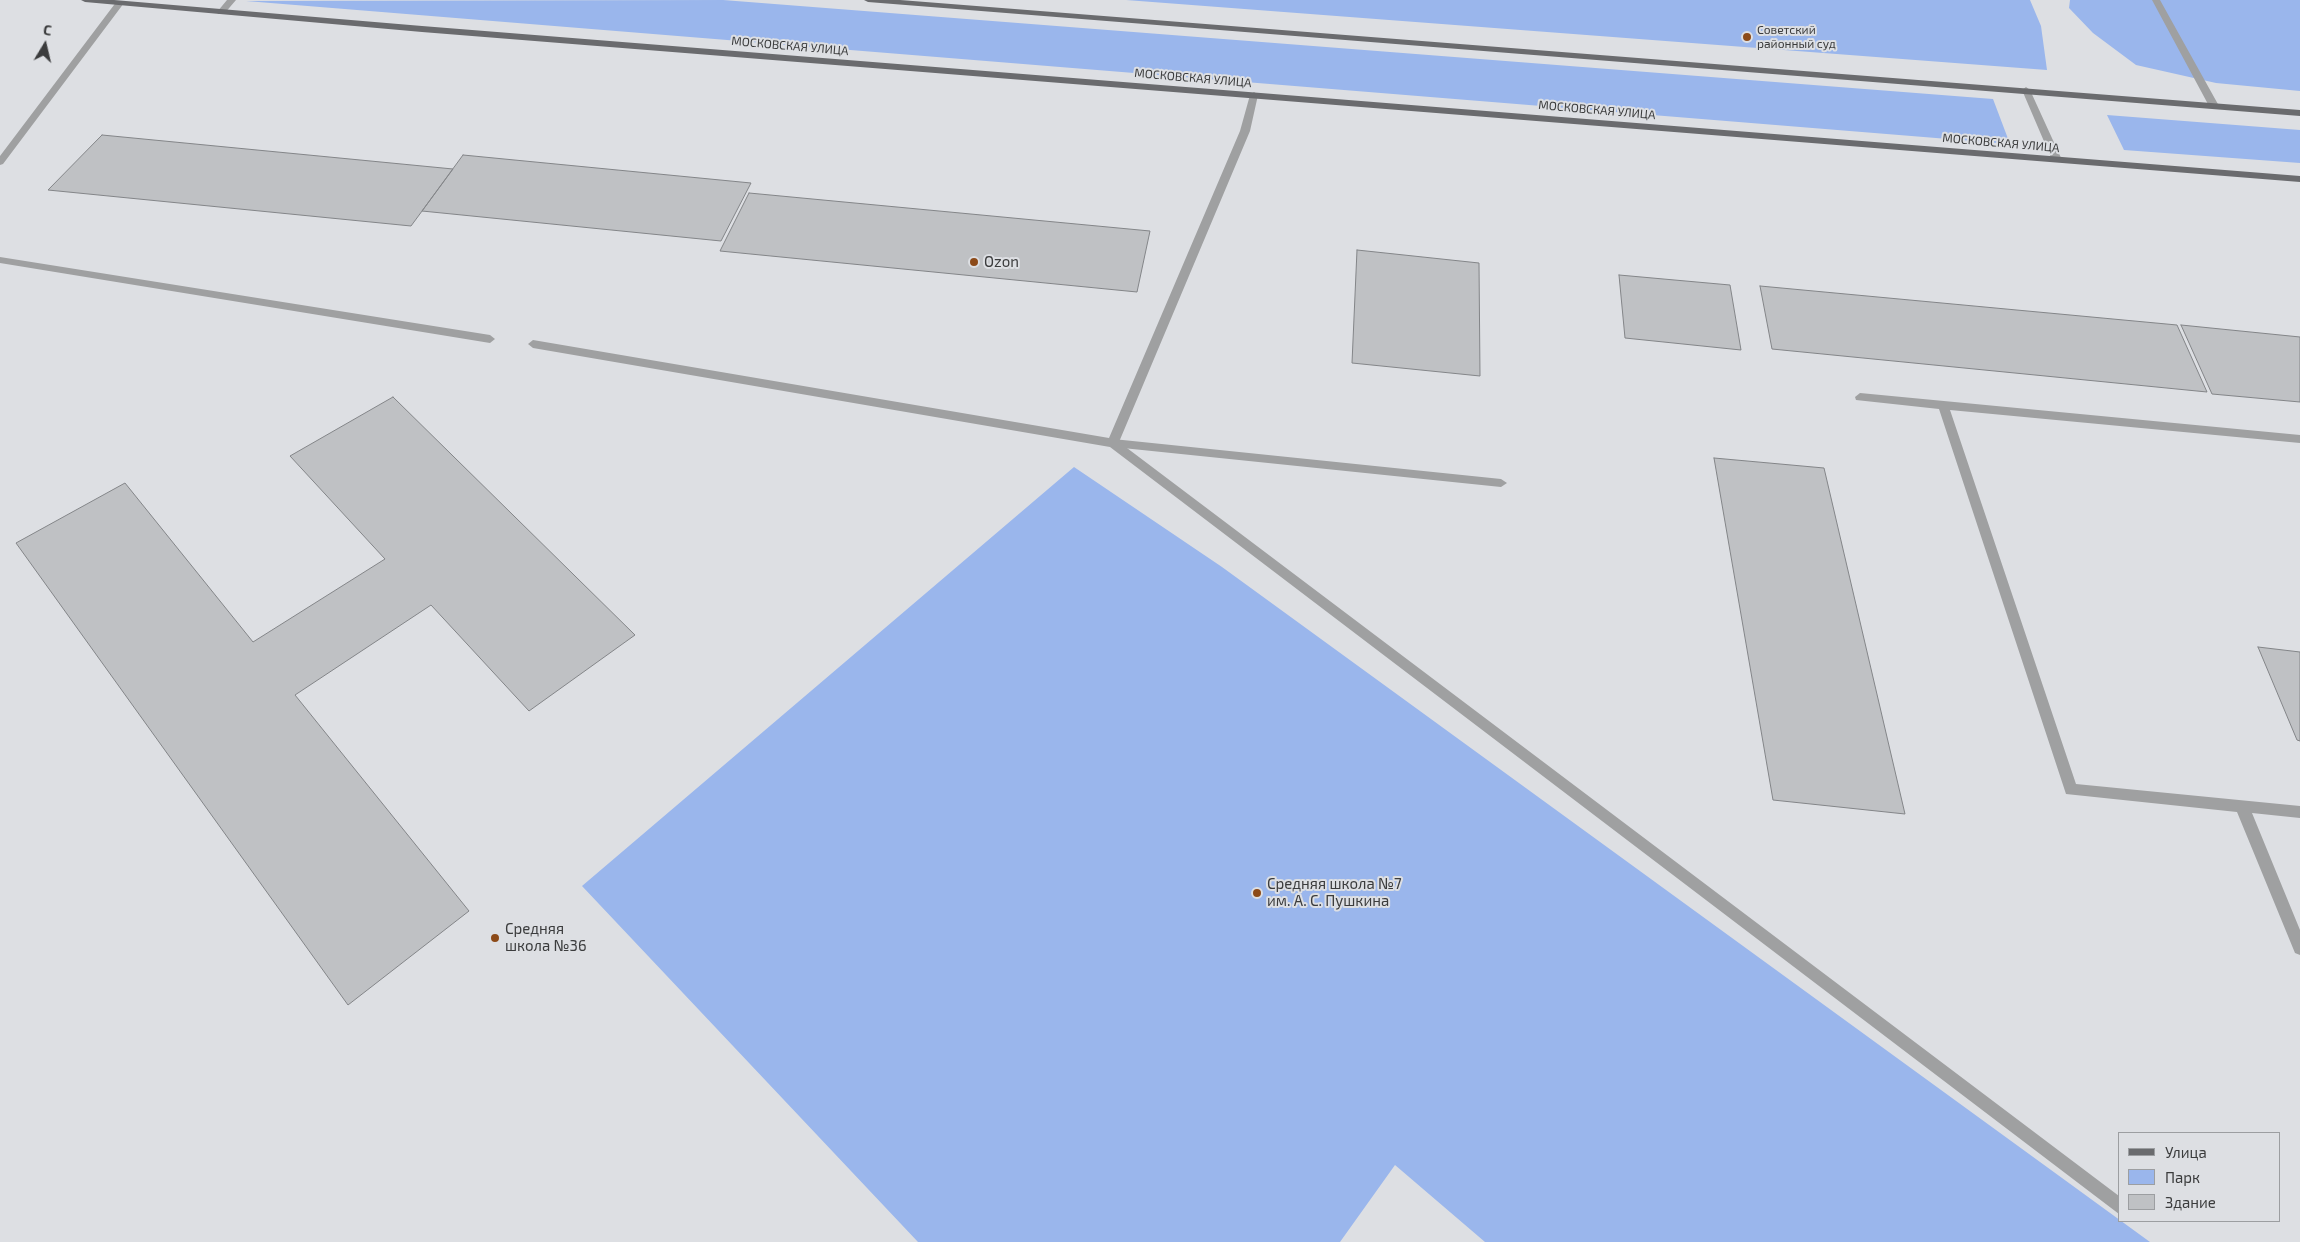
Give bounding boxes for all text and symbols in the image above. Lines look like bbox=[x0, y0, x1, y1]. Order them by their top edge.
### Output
north arrow bbox=[20, 20, 70, 70]
text: С bbox=[42, 21, 53, 39]
place label: Советский районный суд bbox=[1757, 23, 1836, 51]
marker: Советский районный суд bbox=[1741, 31, 1753, 43]
street label: МОСКОВСКАЯ УЛИЦА bbox=[731, 34, 849, 58]
street label: МОСКОВСКАЯ УЛИЦА bbox=[1134, 66, 1252, 90]
street label: МОСКОВСКАЯ УЛИЦА bbox=[1538, 98, 1656, 122]
street label: МОСКОВСКАЯ УЛИЦА bbox=[1942, 131, 2060, 155]
place label: Ozon bbox=[984, 253, 1019, 271]
marker: Ozon bbox=[968, 256, 980, 268]
place label: Средняя школа №7 им. А. С. Пушкина bbox=[1267, 875, 1402, 910]
marker: Средняя школа №7 им. А. С. Пушкина bbox=[1251, 887, 1263, 899]
place label: Средняя школа №36 bbox=[505, 920, 587, 955]
marker: Средняя школа №36 bbox=[489, 932, 501, 944]
legend bbox=[2118, 1132, 2280, 1222]
text: Улица bbox=[2165, 1143, 2207, 1161]
text: Парк bbox=[2165, 1168, 2200, 1186]
text: Здание bbox=[2165, 1193, 2216, 1211]

